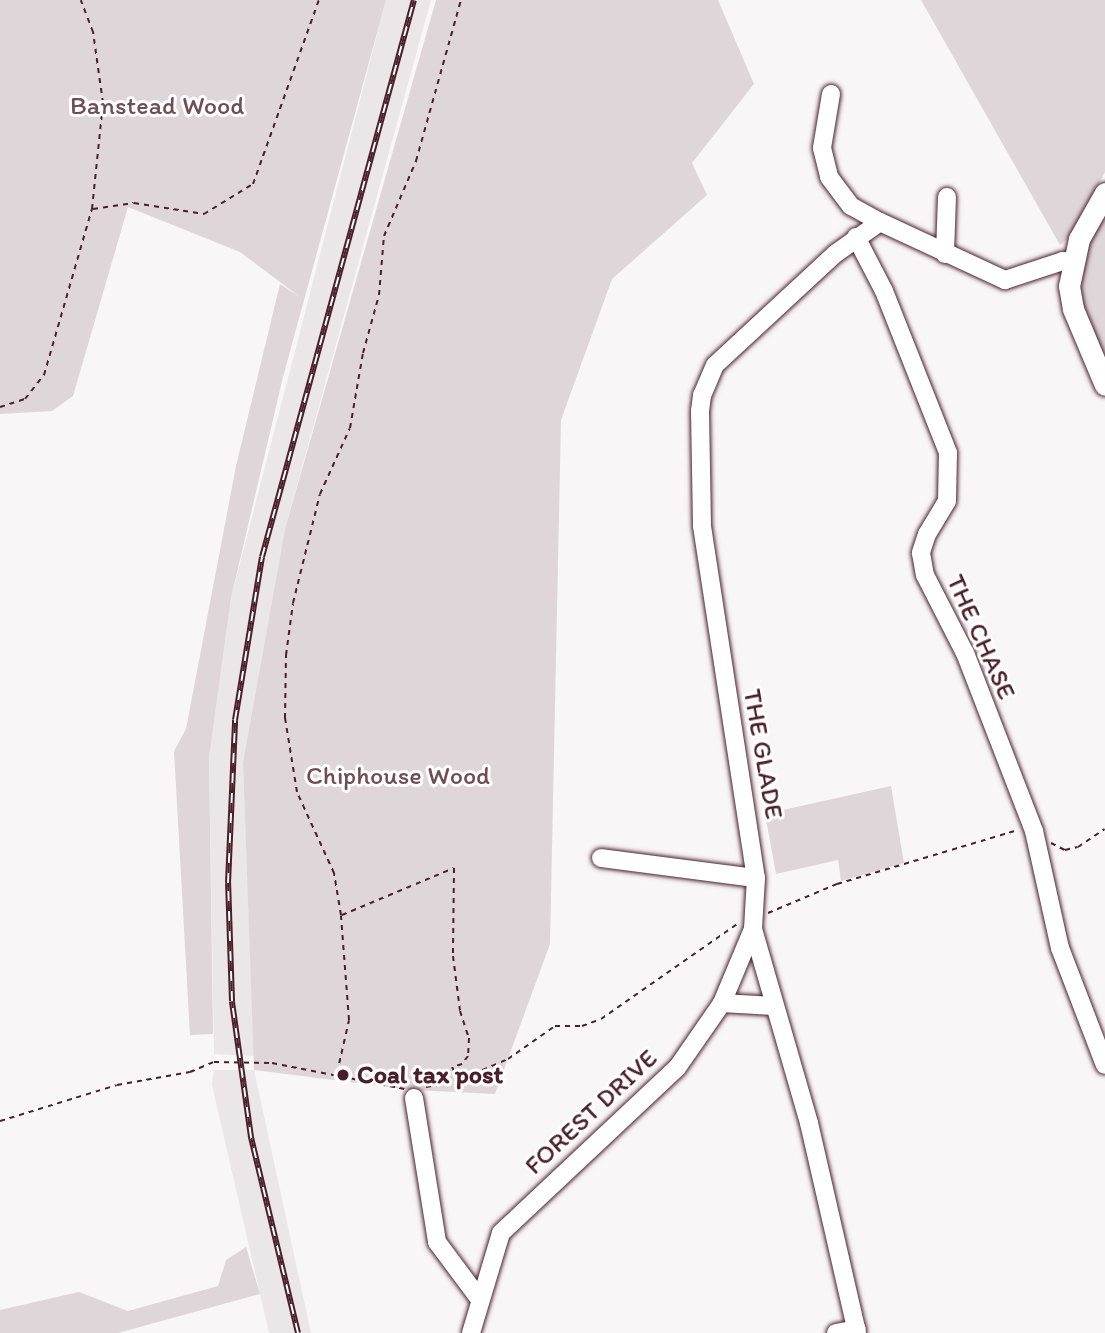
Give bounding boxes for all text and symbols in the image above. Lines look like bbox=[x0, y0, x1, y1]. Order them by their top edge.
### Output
park label: Banstead Wood bbox=[70, 90, 244, 122]
street label: THE CHASE bbox=[940, 570, 1022, 704]
street label: THE GLADE bbox=[736, 686, 790, 822]
park label: Chiphouse Wood bbox=[306, 760, 490, 792]
street label: FOREST DRIVE bbox=[518, 1042, 664, 1182]
place label: Coal tax post bbox=[357, 1059, 503, 1091]
marker: Coal tax post bbox=[335, 1067, 351, 1083]

